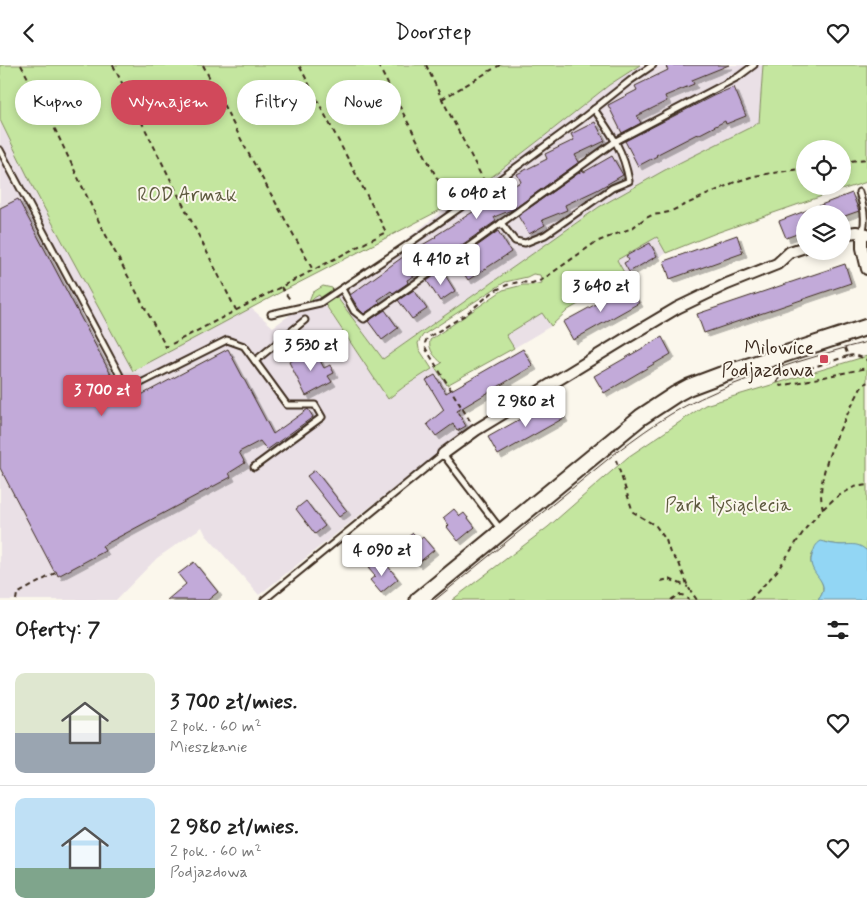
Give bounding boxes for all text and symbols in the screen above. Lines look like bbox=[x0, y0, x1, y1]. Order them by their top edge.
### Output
icon: back bbox=[15, 19, 43, 47]
text: Doorstep bbox=[395, 19, 472, 47]
icon: heart bbox=[824, 19, 852, 47]
chip: Kupno bbox=[15, 80, 101, 125]
chip: Wynajem bbox=[111, 80, 227, 125]
chip: Filtry bbox=[237, 80, 316, 125]
chip: Nowe bbox=[326, 80, 401, 125]
map controls bbox=[796, 140, 851, 260]
button: locate bbox=[796, 140, 851, 195]
pin: 6 040 zł bbox=[425, 177, 529, 220]
park label: ROD Armak bbox=[137, 183, 237, 208]
text: 6 040 zł bbox=[448, 183, 506, 204]
button: layers bbox=[796, 205, 851, 260]
pin: 4 410 zł bbox=[389, 243, 493, 286]
text: 4 410 zł bbox=[413, 249, 469, 270]
pin: 3 640 zł bbox=[549, 271, 653, 313]
text: 3 640 zł bbox=[573, 276, 629, 297]
pin: 3 530 zł bbox=[259, 329, 363, 372]
text: 3 530 zł bbox=[284, 335, 338, 356]
place label: Milowice Podjazdowa bbox=[722, 336, 814, 384]
marker: Milowice Podjazdowa bbox=[818, 353, 830, 365]
pin: 3 700 zł bbox=[50, 375, 154, 417]
text: 3 700 zł bbox=[74, 380, 130, 401]
pin: 2 980 zł bbox=[474, 385, 578, 428]
text: 2 980 zł bbox=[498, 391, 554, 412]
park label: Park Tysiąclecia bbox=[665, 493, 792, 518]
pin: 4 090 zł bbox=[330, 535, 434, 577]
text: 4 090 zł bbox=[353, 540, 411, 561]
text: Oferty: 7 bbox=[15, 616, 100, 644]
icon: filters bbox=[824, 616, 852, 644]
text: 3 700 zł/mies. bbox=[170, 688, 297, 716]
icon: home bbox=[55, 693, 115, 753]
icon: heart bbox=[824, 709, 852, 737]
text: 2 pok. · 60 m² bbox=[170, 716, 262, 737]
text: Mieszkanie bbox=[170, 737, 248, 758]
text: 2 980 zł/mies. bbox=[170, 813, 299, 841]
icon: home bbox=[55, 818, 115, 878]
icon: heart bbox=[824, 834, 852, 862]
text: 2 pok. · 60 m² bbox=[170, 841, 262, 862]
text: Podjazdowa bbox=[170, 862, 248, 883]

